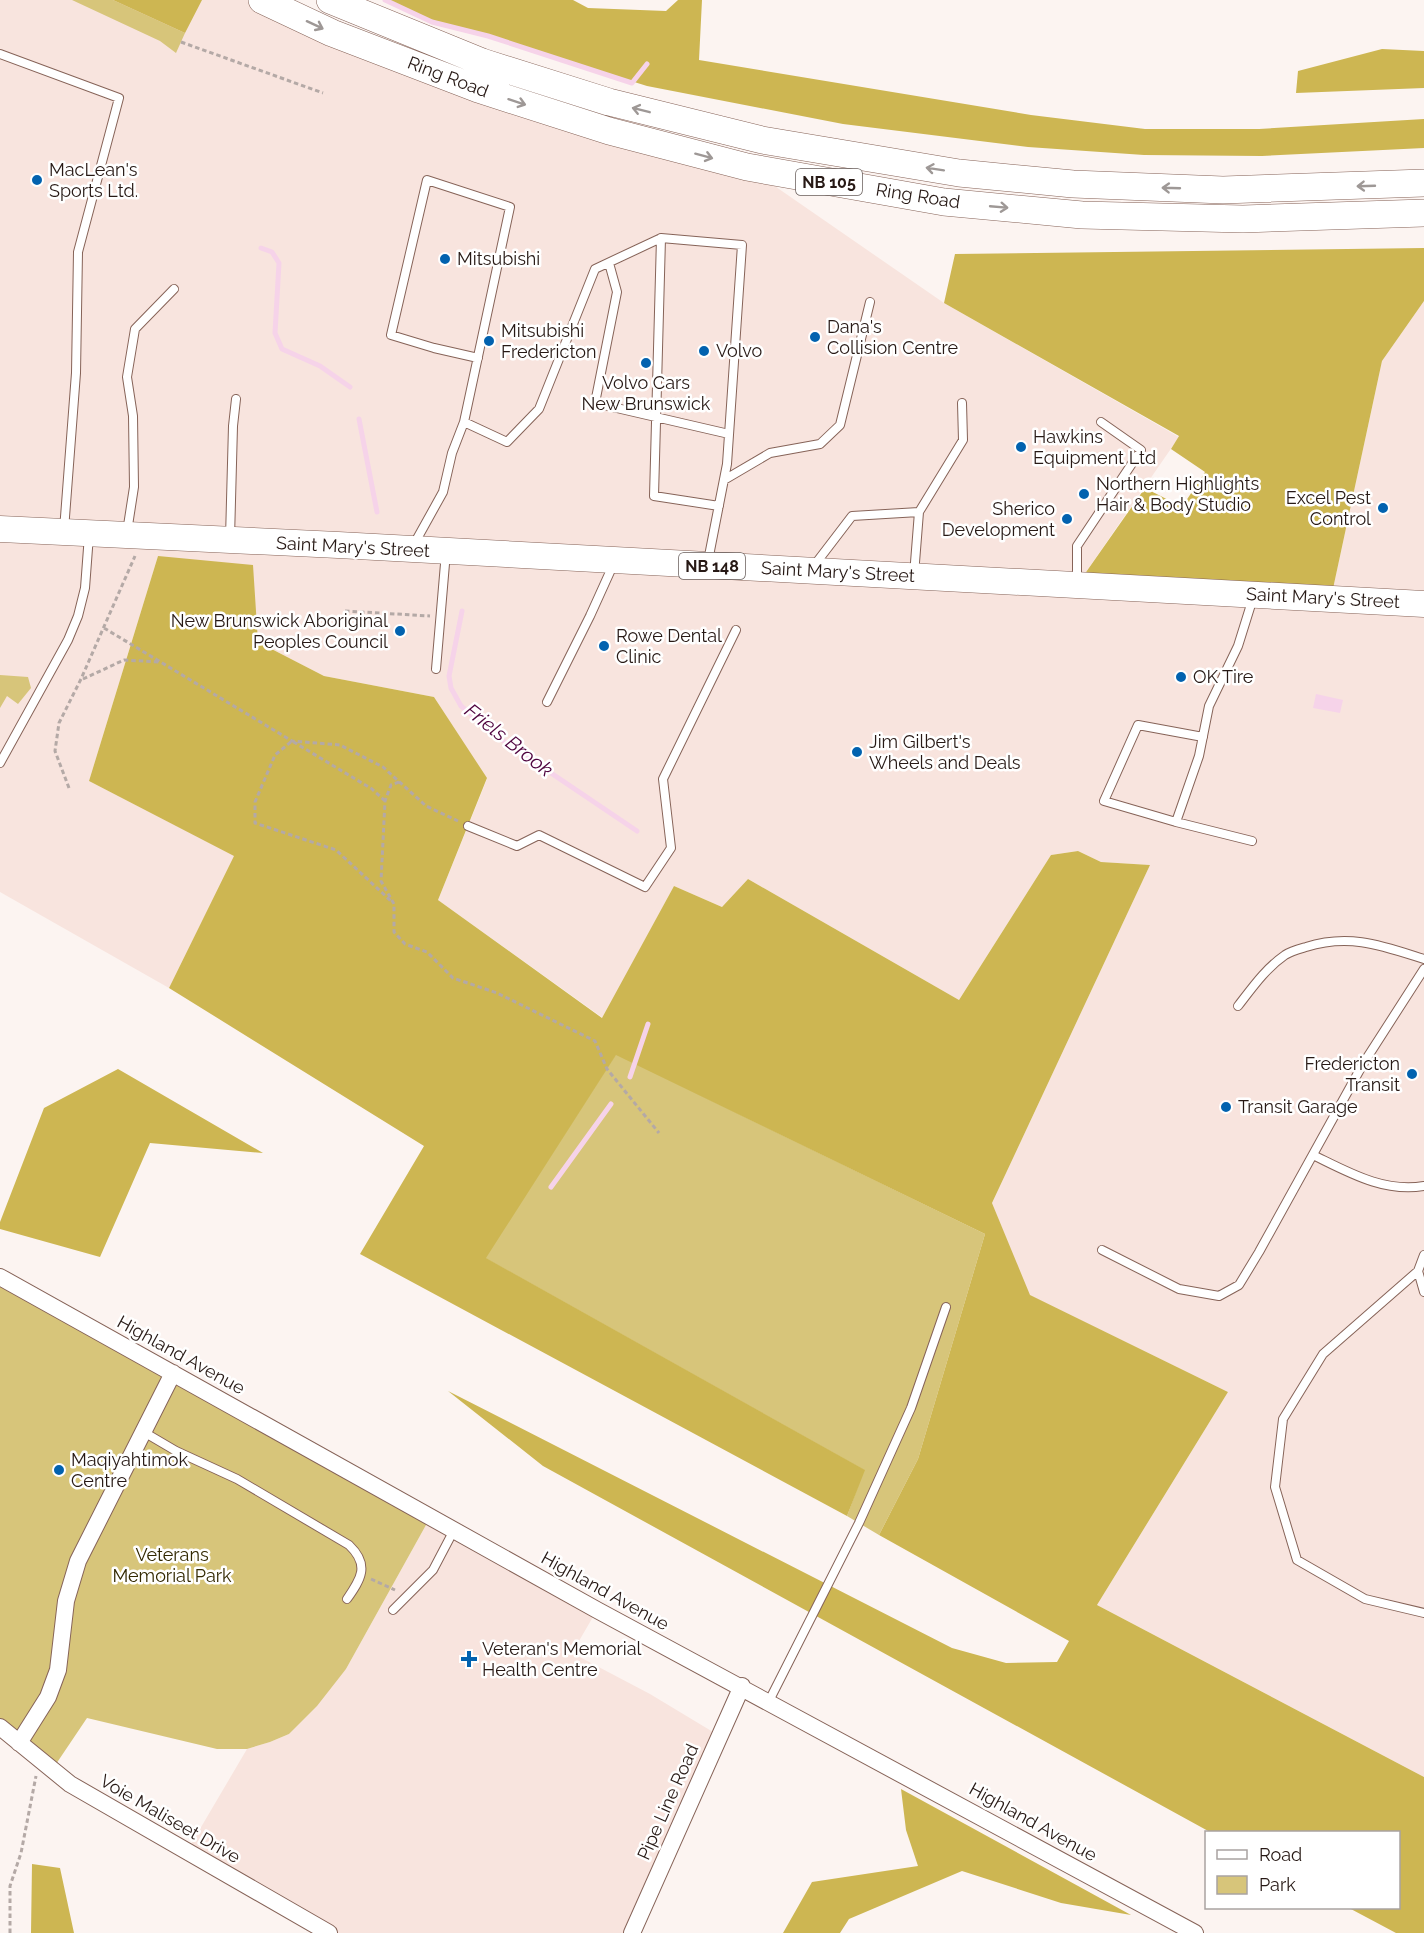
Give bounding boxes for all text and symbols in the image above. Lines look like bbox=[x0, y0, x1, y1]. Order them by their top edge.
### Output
one-way arrow bbox=[306, 19, 324, 31]
street label: Ring Road bbox=[405, 52, 492, 102]
one-way arrow bbox=[507, 97, 526, 108]
one-way arrow bbox=[632, 103, 651, 115]
one-way arrow bbox=[694, 151, 713, 162]
place label: MacLean's Sports Ltd. bbox=[49, 159, 138, 201]
one-way arrow bbox=[925, 164, 945, 175]
road number: NB 105 bbox=[796, 169, 862, 195]
marker: MacLean's Sports Ltd. bbox=[30, 173, 44, 187]
street label: Ring Road bbox=[874, 178, 962, 213]
one-way arrow bbox=[1356, 181, 1376, 192]
one-way arrow bbox=[1161, 183, 1181, 194]
one-way arrow bbox=[989, 202, 1009, 213]
place label: Mitsubishi bbox=[457, 248, 540, 269]
marker: Mitsubishi bbox=[438, 252, 452, 266]
place label: Dana's Collision Centre bbox=[827, 316, 959, 358]
place label: Mitsubishi Fredericton bbox=[501, 320, 596, 362]
marker: Dana's Collision Centre bbox=[808, 330, 822, 344]
marker: Mitsubishi Fredericton bbox=[482, 334, 496, 348]
place label: Volvo bbox=[716, 340, 763, 361]
marker: Volvo bbox=[697, 344, 711, 358]
marker: Volvo Cars New Brunswick bbox=[639, 356, 653, 370]
place label: Volvo Cars New Brunswick bbox=[582, 372, 711, 414]
place label: Hawkins Equipment Ltd bbox=[1033, 426, 1156, 468]
marker: Hawkins Equipment Ltd bbox=[1014, 440, 1028, 454]
place label: Northern Highlights Hair & Body Studio bbox=[1096, 473, 1259, 515]
marker: Northern Highlights Hair & Body Studio bbox=[1077, 487, 1091, 501]
place label: Excel Pest Control bbox=[1286, 487, 1371, 529]
place label: Sherico Development bbox=[942, 498, 1055, 540]
marker: Excel Pest Control bbox=[1376, 501, 1390, 515]
marker: Sherico Development bbox=[1060, 512, 1074, 526]
street label: Saint Mary's Street bbox=[276, 532, 430, 561]
road number: NB 148 bbox=[679, 553, 745, 579]
street label: Saint Mary's Street bbox=[761, 557, 915, 586]
street label: Saint Mary's Street bbox=[1246, 583, 1400, 612]
place label: New Brunswick Aboriginal Peoples Council bbox=[171, 610, 388, 652]
marker: New Brunswick Aboriginal Peoples Council bbox=[393, 624, 407, 638]
place label: Rowe Dental Clinic bbox=[616, 625, 722, 667]
marker: Rowe Dental Clinic bbox=[597, 639, 611, 653]
place label: OK Tire bbox=[1193, 666, 1254, 687]
marker: OK Tire bbox=[1174, 670, 1188, 684]
water label: Friels Brook bbox=[460, 698, 558, 782]
place label: Jim Gilbert's Wheels and Deals bbox=[869, 731, 1021, 773]
marker: Jim Gilbert's Wheels and Deals bbox=[850, 745, 864, 759]
place label: Fredericton Transit bbox=[1305, 1053, 1400, 1095]
marker: Fredericton Transit bbox=[1405, 1067, 1419, 1081]
place label: Transit Garage bbox=[1238, 1096, 1358, 1117]
marker: Transit Garage bbox=[1219, 1100, 1233, 1114]
street label: Highland Avenue bbox=[114, 1311, 249, 1398]
place label: Maqiyahtimok Centre bbox=[71, 1449, 188, 1491]
marker: Maqiyahtimok Centre bbox=[52, 1463, 66, 1477]
park label: Veterans Memorial Park bbox=[112, 1544, 232, 1586]
street label: Highland Avenue bbox=[538, 1547, 673, 1634]
place label: Veteran's Memorial Health Centre bbox=[482, 1638, 642, 1680]
marker: Veteran's Memorial Health Centre bbox=[460, 1650, 478, 1668]
street label: Pipe Line Road bbox=[633, 1741, 702, 1863]
street label: Voie Maliseet Drive bbox=[96, 1770, 244, 1867]
street label: Highland Avenue bbox=[966, 1778, 1101, 1865]
legend bbox=[1205, 1831, 1400, 1909]
text: Road bbox=[1259, 1844, 1302, 1865]
text: Park bbox=[1259, 1874, 1296, 1895]

